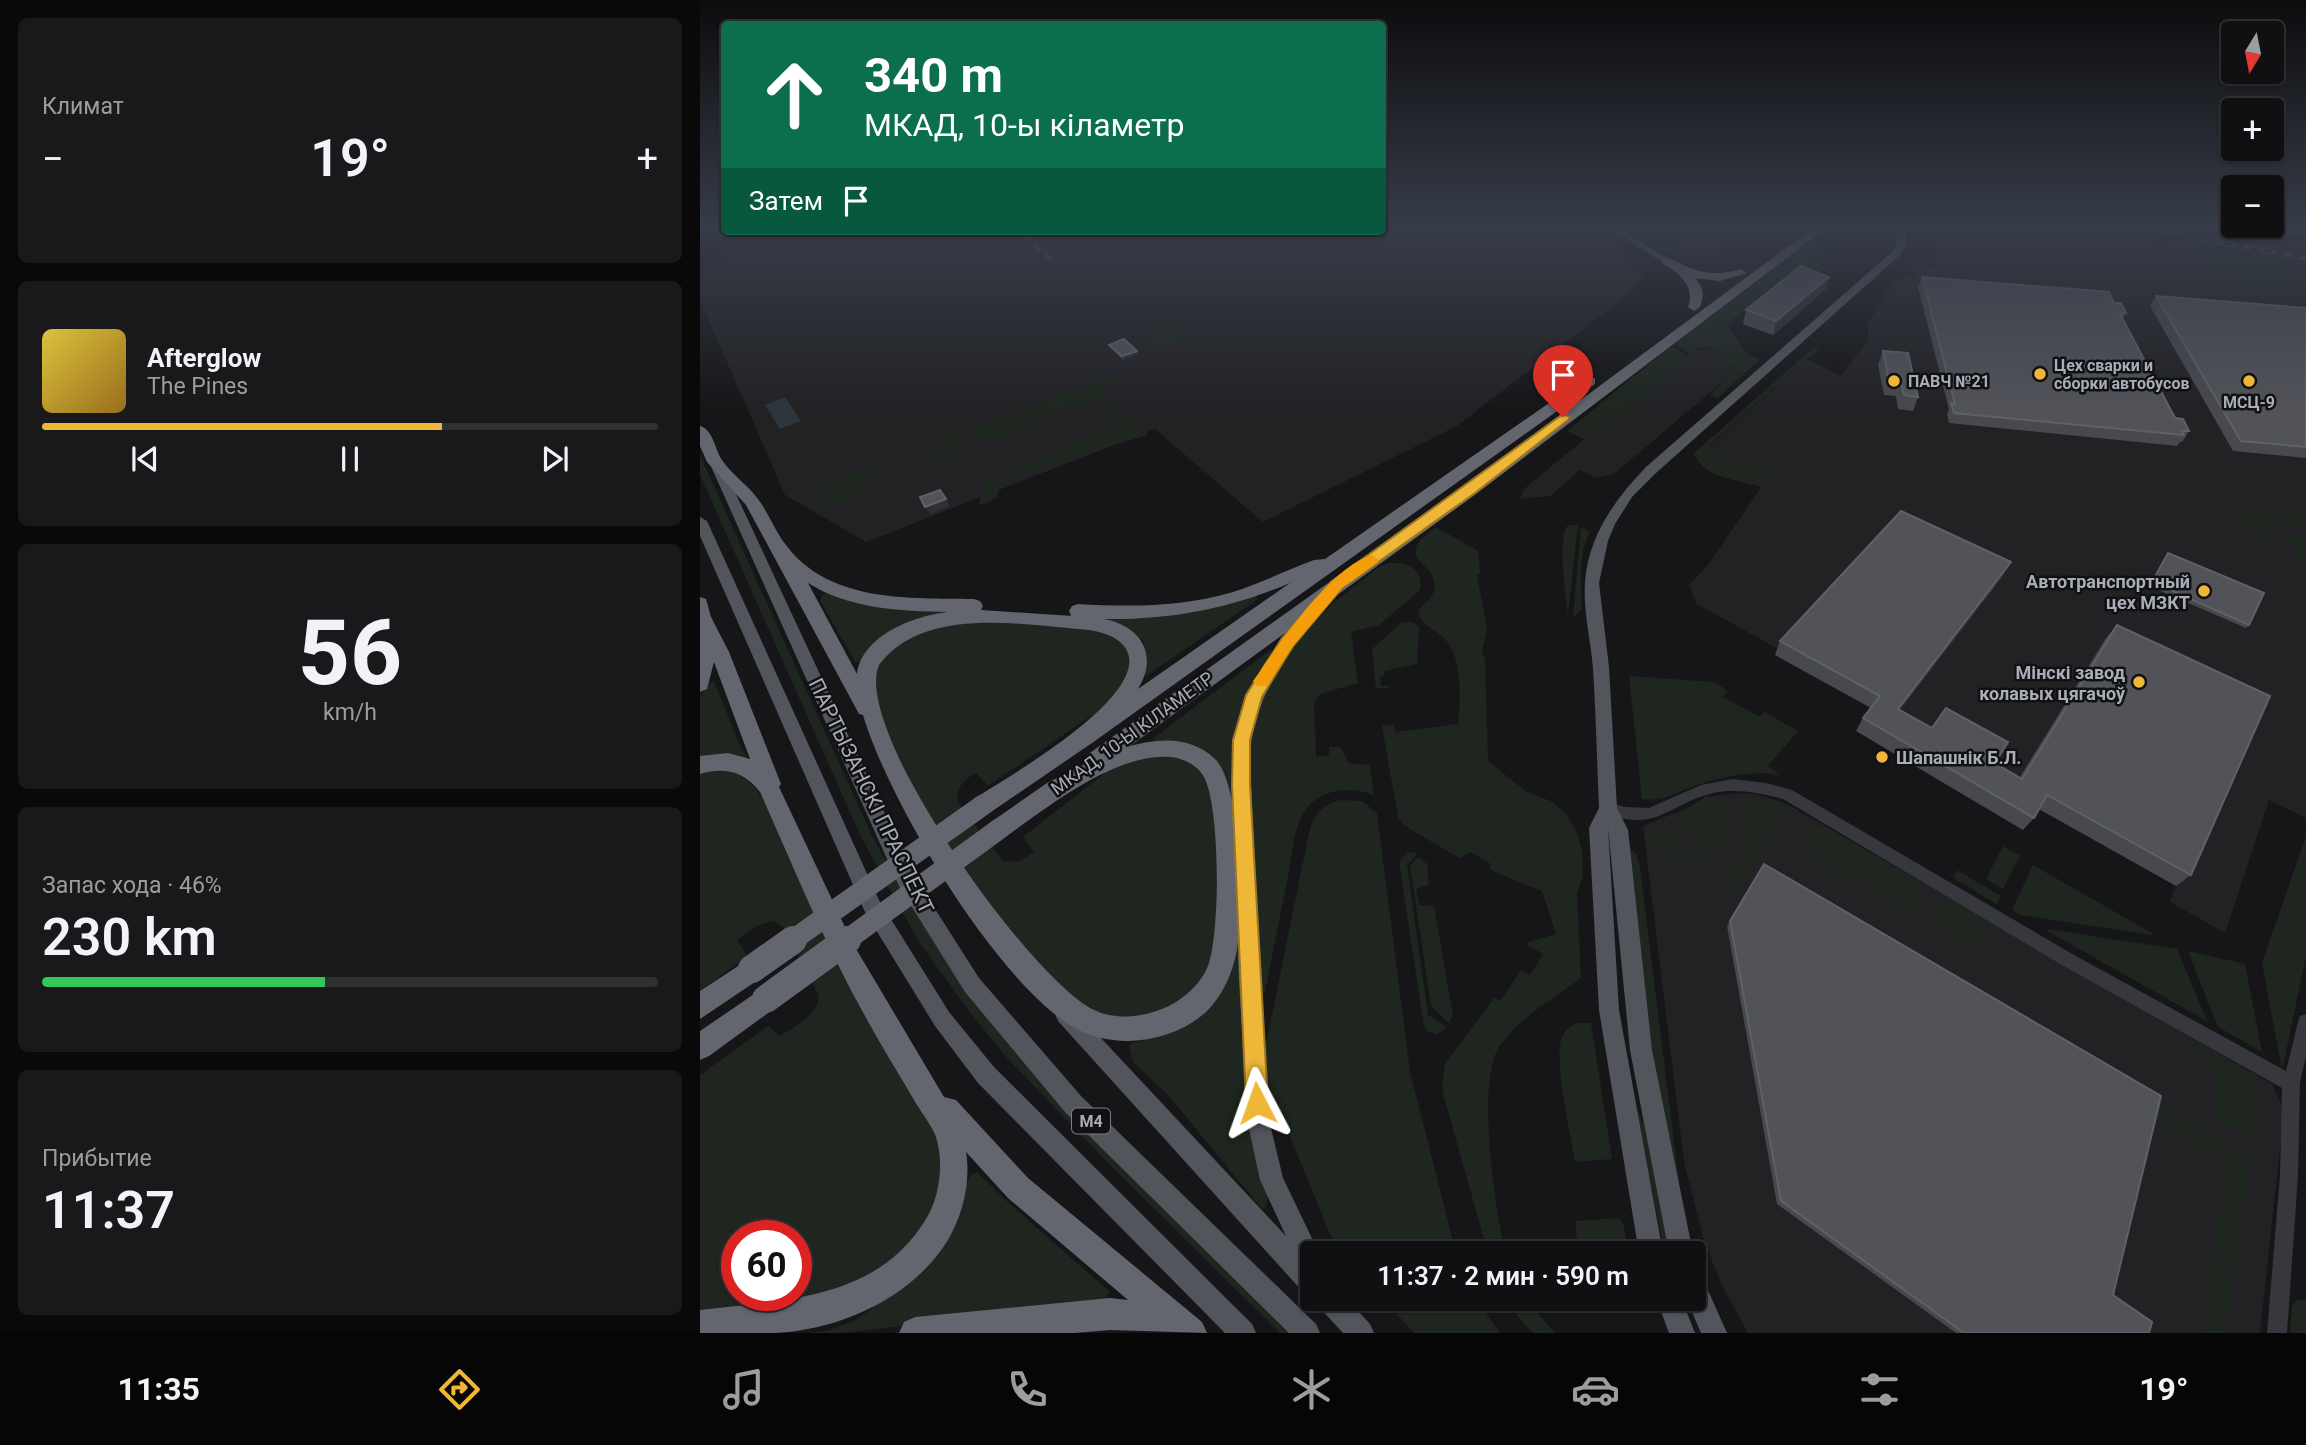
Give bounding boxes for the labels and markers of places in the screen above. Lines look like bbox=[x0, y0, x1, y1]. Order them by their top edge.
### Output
pin bbox=[1533, 345, 1593, 417]
place label: Цех сварки и сборки автобусов bbox=[2054, 356, 2189, 393]
marker: Цех сварки и сборки автобусов bbox=[2032, 366, 2048, 382]
place label: ПАВЧ №21 bbox=[1908, 372, 1990, 391]
marker: ПАВЧ №21 bbox=[1886, 373, 1902, 389]
marker: МСЦ-9 bbox=[2241, 373, 2257, 389]
place label: МСЦ-9 bbox=[2223, 393, 2275, 412]
place label: Автотранспортный цех МЗКТ bbox=[2026, 571, 2190, 613]
marker: Автотранспортный цех МЗКТ bbox=[2196, 583, 2212, 599]
place label: Мінскі завод колавых цягачоў bbox=[1979, 662, 2126, 704]
marker: Мінскі завод колавых цягачоў bbox=[2131, 674, 2147, 690]
place label: Шапашнік Б.Л. bbox=[1896, 747, 2022, 768]
marker: Шапашнік Б.Л. bbox=[1874, 749, 1890, 765]

